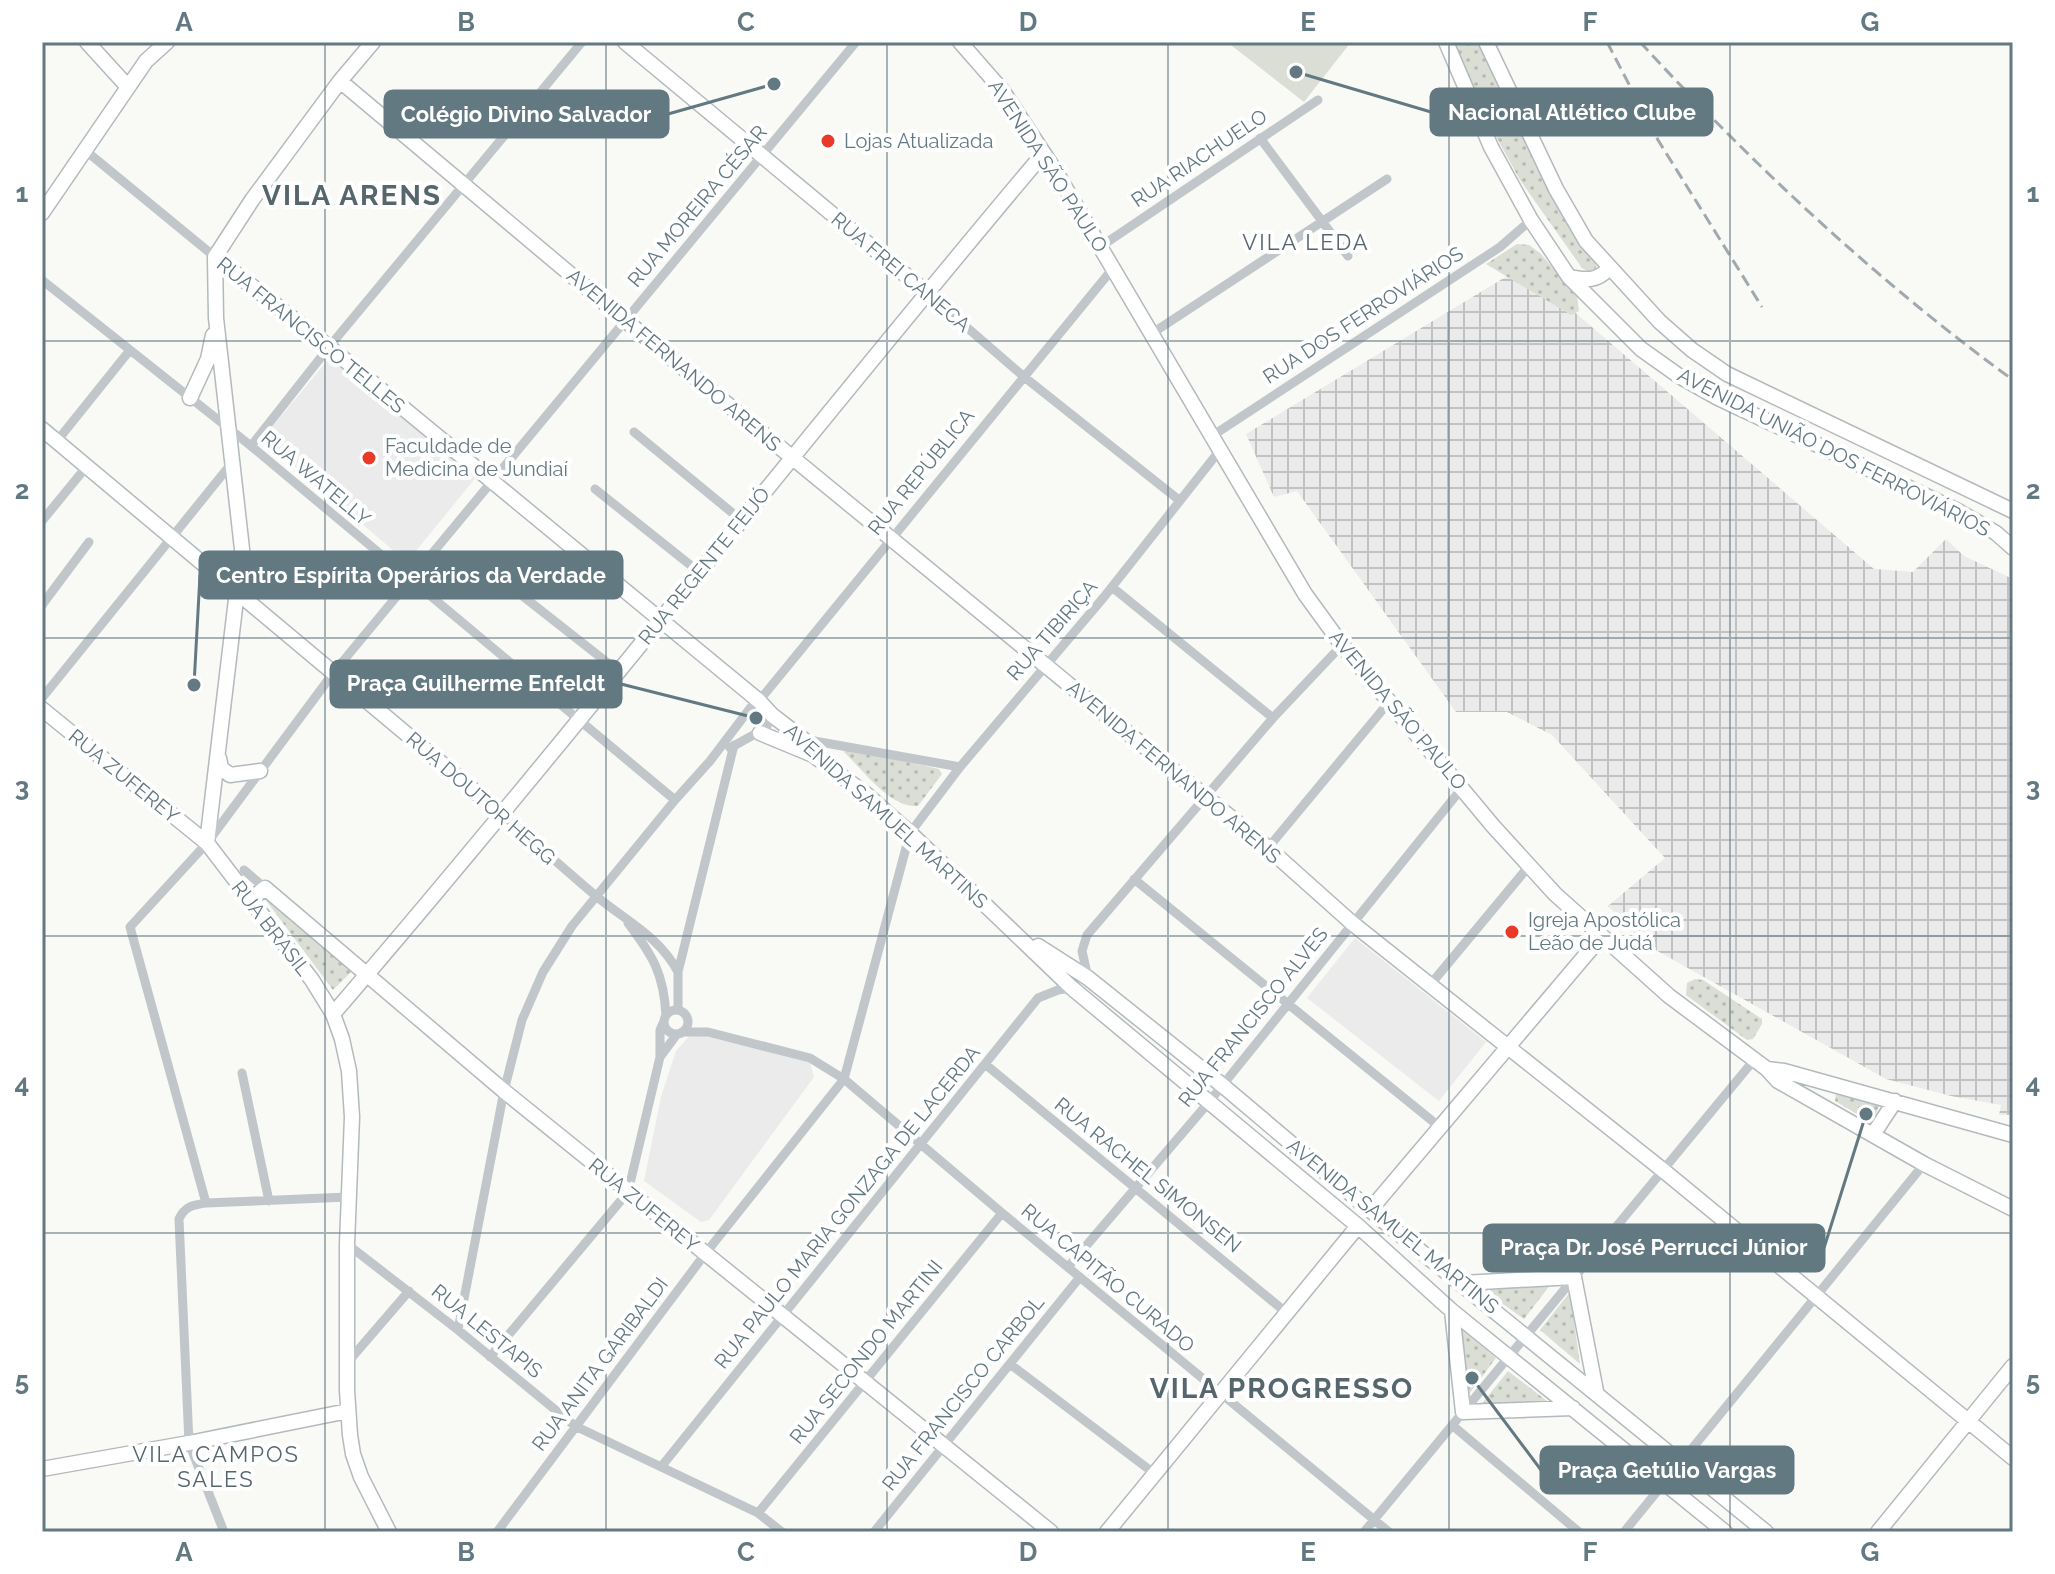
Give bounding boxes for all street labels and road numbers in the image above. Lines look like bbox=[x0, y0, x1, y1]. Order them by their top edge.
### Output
street label: AVENIDA SÃO PAULO bbox=[983, 75, 1113, 257]
street label: RUA RIACHUELO bbox=[1127, 104, 1271, 212]
street label: RUA MOREIRA CÉSAR bbox=[622, 120, 772, 292]
street label: RUA FREI CANECA bbox=[827, 207, 976, 337]
street label: RUA DOS FERROVIÁRIOS bbox=[1258, 241, 1468, 389]
street label: RUA FRANCISCO TELLES bbox=[212, 252, 410, 418]
street label: AVENIDA FERNANDO ARENS bbox=[562, 263, 786, 457]
street label: AVENIDA UNIÃO DOS FERROVIÁRIOS bbox=[1674, 362, 1994, 542]
street label: RUA REPÚBLICA bbox=[863, 404, 980, 540]
street label: RUA WATELLY bbox=[256, 425, 376, 531]
street label: RUA REGENTE FEIJÓ bbox=[633, 482, 775, 650]
street label: RUA TIBIRIÇA bbox=[1002, 574, 1103, 685]
street label: AVENIDA SÃO PAULO bbox=[1324, 625, 1472, 795]
street label: AVENIDA FERNANDO ARENS bbox=[1062, 675, 1286, 869]
street label: AVENIDA SAMUEL MARTINS bbox=[779, 718, 993, 914]
street label: RUA ZUFEREY bbox=[64, 724, 184, 828]
street label: RUA DOUTOR HEGG bbox=[401, 727, 561, 869]
street label: RUA BRASIL bbox=[226, 876, 316, 981]
street label: RUA FRANCISCO ALVES bbox=[1173, 922, 1333, 1112]
street label: RUA PAULO MARIA GONZAGA DE LACERDA bbox=[709, 1040, 985, 1373]
street label: RUA RACHEL SIMONSEN bbox=[1050, 1092, 1246, 1258]
street label: AVENIDA SAMUEL MARTINS bbox=[1282, 1133, 1504, 1319]
street label: RUA ZUFEREY bbox=[584, 1153, 704, 1257]
street label: RUA CAPITÃO CURADO bbox=[1017, 1199, 1199, 1357]
street label: RUA SECONDO MARTINI bbox=[784, 1255, 948, 1449]
street label: RUA ANITA GARIBALDI bbox=[527, 1273, 673, 1455]
street label: RUA LESTAPIS bbox=[427, 1279, 547, 1383]
street label: RUA FRANCISCO CARBOL bbox=[877, 1290, 1049, 1495]

